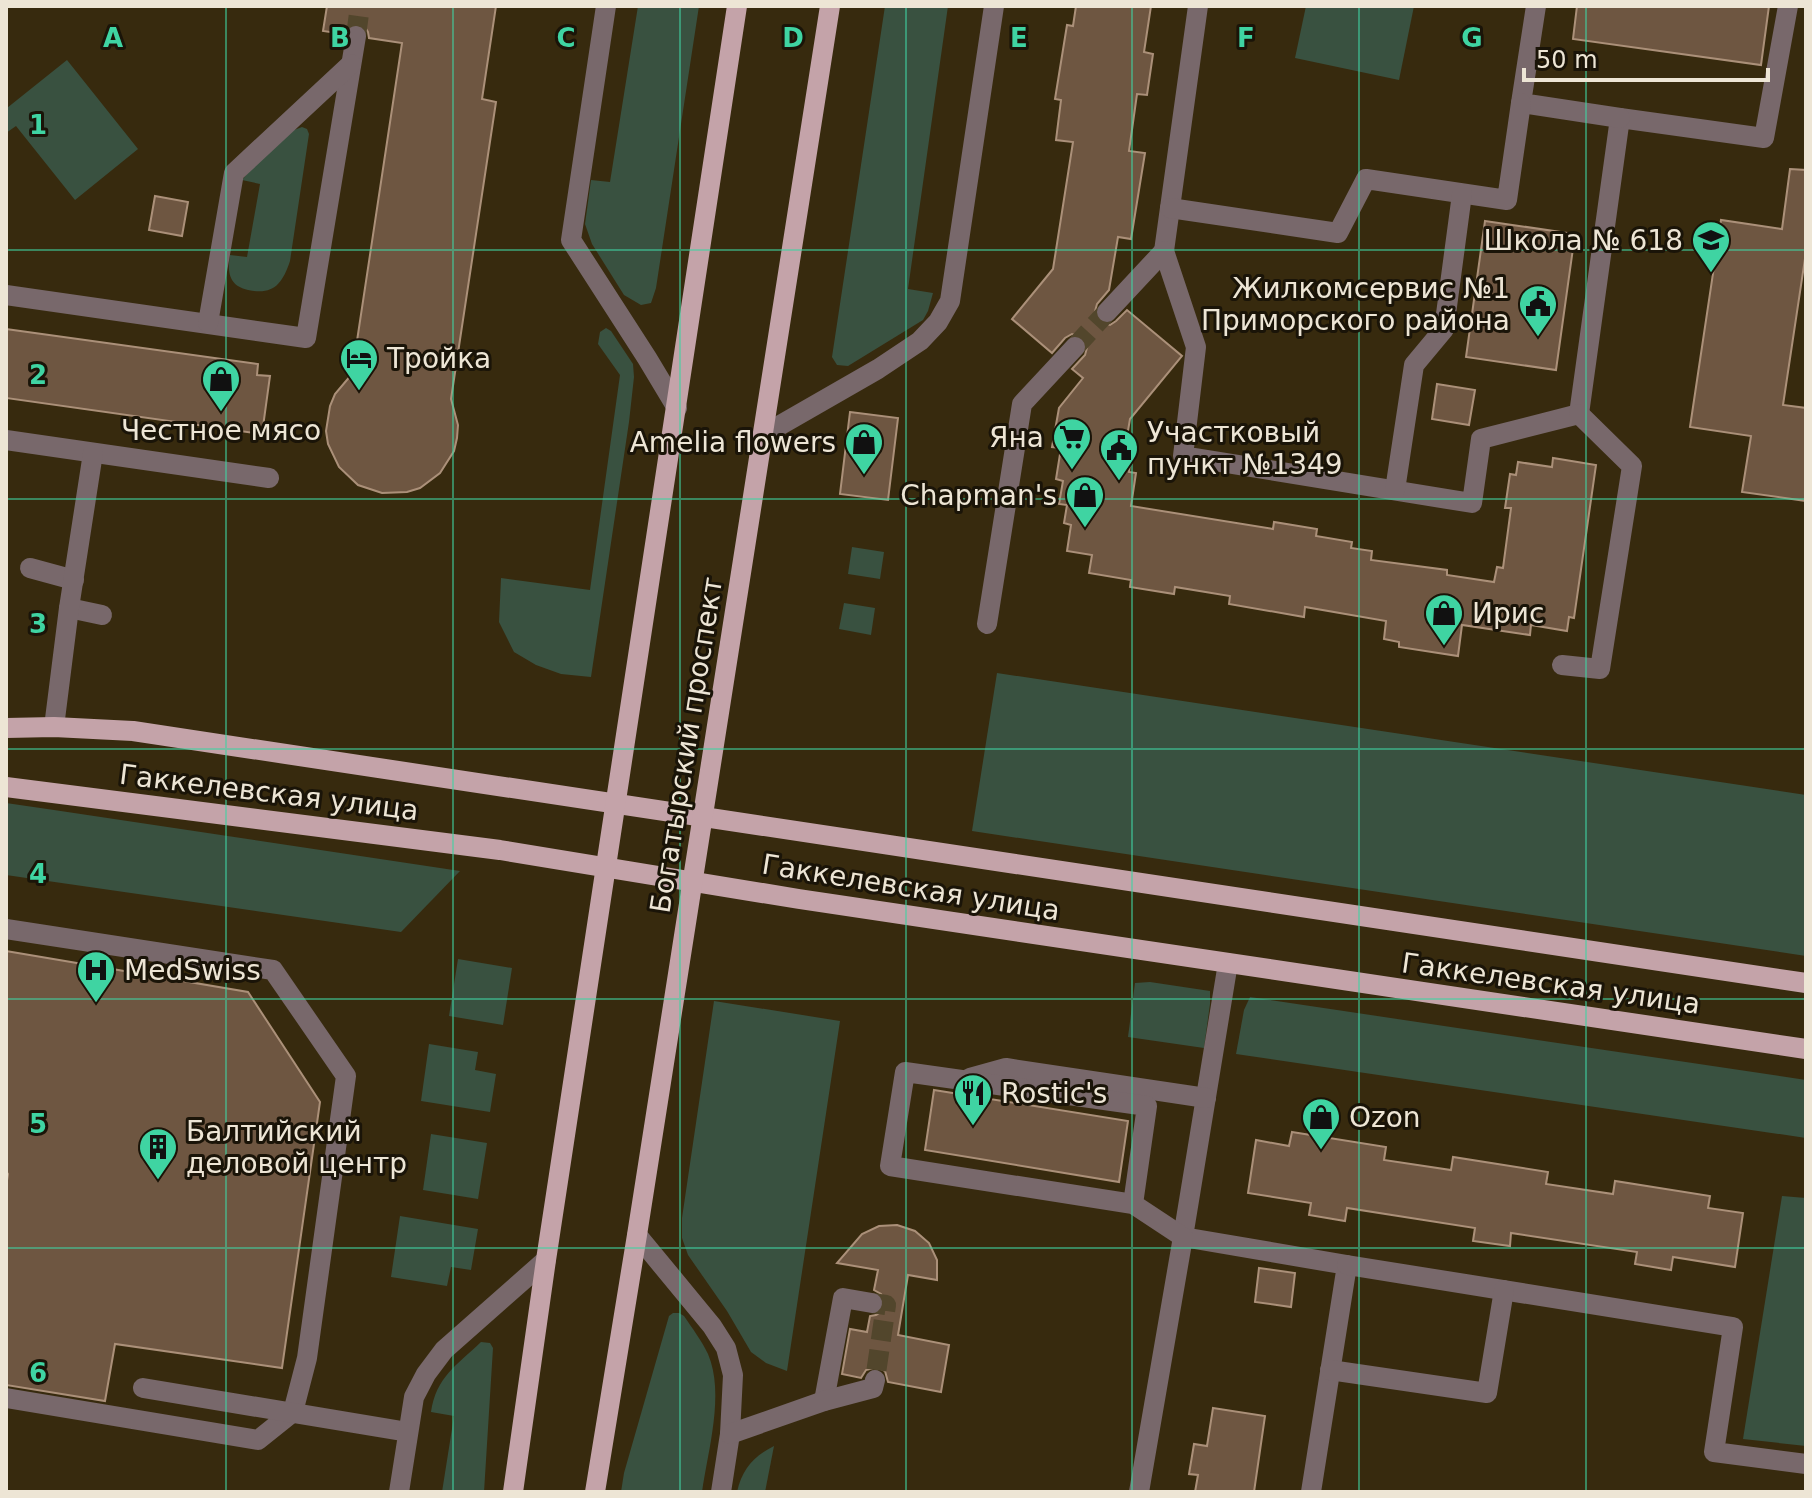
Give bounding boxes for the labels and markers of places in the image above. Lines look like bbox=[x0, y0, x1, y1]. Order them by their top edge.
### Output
school or university icon: Школа № 618 bbox=[1690, 219, 1732, 274]
place label: Школа № 618 bbox=[1484, 224, 1683, 257]
place label: Жилкомсервис №1 Приморского района bbox=[1201, 272, 1510, 337]
public building icon: Жилкомсервис №1 Приморского района bbox=[1517, 283, 1559, 338]
hotel icon: Тройка bbox=[338, 337, 380, 392]
place label: Тройка bbox=[386, 342, 491, 375]
shop icon: Честное мясо bbox=[200, 358, 242, 413]
place label: Честное мясо bbox=[121, 414, 321, 447]
supermarket icon: Яна bbox=[1051, 416, 1093, 471]
place label: Участковый пункт №1349 bbox=[1147, 416, 1343, 481]
shop icon: Amelia flowers bbox=[843, 421, 885, 476]
place label: Яна bbox=[989, 421, 1044, 454]
place label: Amelia flowers bbox=[630, 426, 836, 459]
public building icon: Участковый пункт №1349 bbox=[1098, 427, 1140, 482]
shop icon: Chapman's bbox=[1064, 474, 1106, 529]
place label: Chapman's bbox=[900, 479, 1057, 512]
shop icon: Ирис bbox=[1423, 592, 1465, 647]
place label: Ирис bbox=[1472, 597, 1544, 630]
hospital icon: MedSwiss bbox=[75, 949, 117, 1004]
place label: MedSwiss bbox=[124, 954, 261, 987]
restaurant icon: Rostic's bbox=[952, 1072, 994, 1127]
place label: Rostic's bbox=[1001, 1077, 1107, 1110]
shop icon: Ozon bbox=[1300, 1096, 1342, 1151]
place label: Ozon bbox=[1349, 1101, 1421, 1134]
place label: Балтийский деловой центр bbox=[186, 1115, 407, 1180]
building icon: Балтийский деловой центр bbox=[137, 1126, 179, 1181]

